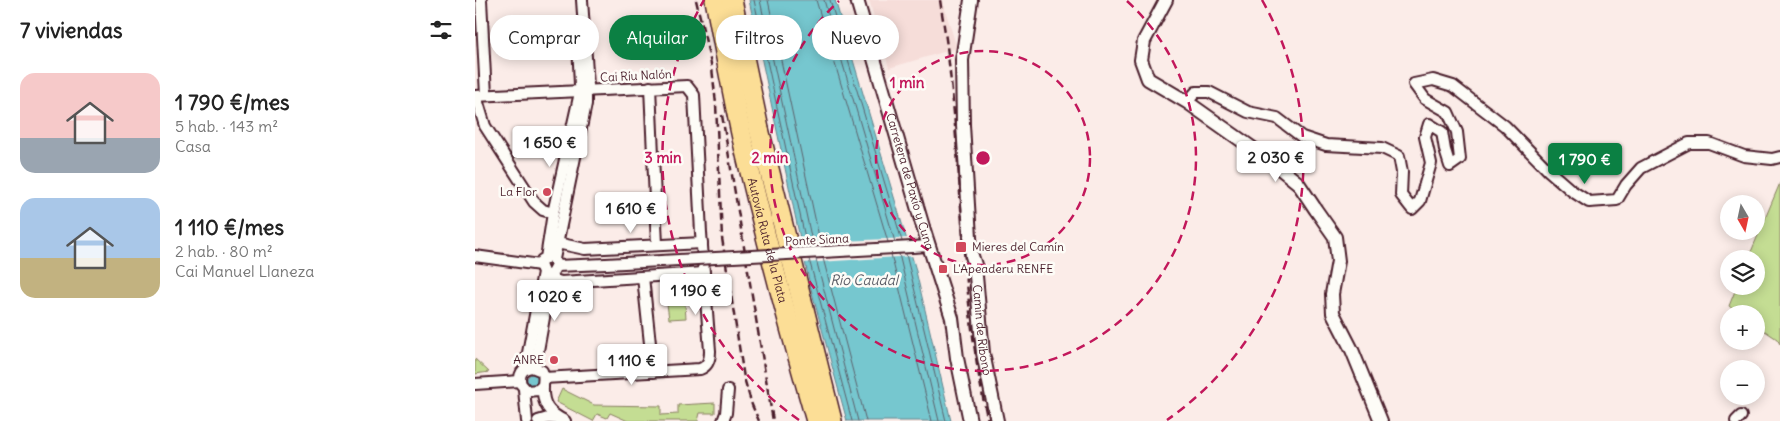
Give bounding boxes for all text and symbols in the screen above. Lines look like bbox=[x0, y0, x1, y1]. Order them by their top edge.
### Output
chip: Comprar bbox=[490, 15, 599, 60]
chip: Alquilar bbox=[609, 15, 706, 60]
chip: Filtros bbox=[716, 15, 802, 60]
chip: Nuevo bbox=[812, 15, 899, 60]
icon: filters bbox=[427, 16, 455, 44]
text: 7 viviendas bbox=[20, 17, 122, 44]
street label: Cai Ríu Nalón bbox=[600, 66, 672, 85]
text: 1 min bbox=[890, 73, 925, 92]
text: 1 790 €/mes bbox=[175, 89, 290, 116]
icon: home bbox=[60, 93, 120, 153]
street label: Carretera de Paxío y Cuna bbox=[883, 111, 938, 252]
text: 5 hab. · 143 m² bbox=[175, 116, 278, 136]
pin: 1 650 € bbox=[504, 126, 596, 168]
text: 1 650 € bbox=[523, 132, 577, 152]
text: Casa bbox=[175, 136, 211, 156]
pin: 2 030 € bbox=[1230, 140, 1322, 183]
pin: 1 790 € bbox=[1539, 142, 1631, 185]
text: 2 030 € bbox=[1248, 147, 1304, 167]
text: 3 min bbox=[644, 148, 682, 167]
text: 2 min bbox=[752, 148, 789, 167]
centre of rings bbox=[974, 149, 992, 167]
text: 1 790 € bbox=[1559, 149, 1611, 169]
street label: Autovía Ruta de la Plata bbox=[745, 176, 791, 305]
place label: La Flor bbox=[500, 184, 537, 199]
marker: La Flor bbox=[541, 186, 553, 198]
pin: 1 610 € bbox=[585, 192, 677, 234]
north arrow bbox=[1720, 195, 1765, 240]
map controls bbox=[1720, 195, 1765, 405]
text: 1 610 € bbox=[606, 198, 656, 218]
text: 1 110 €/mes bbox=[175, 214, 284, 241]
icon: home bbox=[60, 218, 120, 278]
street label: Ponte Siana bbox=[785, 230, 849, 249]
place label: Mieres del Camín bbox=[972, 239, 1064, 254]
marker: Mieres del Camín bbox=[954, 240, 968, 254]
text: 2 hab. · 80 m² bbox=[175, 241, 273, 261]
button: layers bbox=[1720, 250, 1765, 295]
text: Cai Manuel Llaneza bbox=[175, 261, 314, 281]
place label: L'Apeaderu RENFE bbox=[953, 261, 1053, 276]
marker: L'Apeaderu RENFE bbox=[937, 263, 949, 275]
water label: Río Caudal bbox=[830, 271, 900, 289]
pin: 1 190 € bbox=[650, 274, 742, 316]
pin: 1 020 € bbox=[509, 280, 601, 322]
text: 1 190 € bbox=[671, 280, 721, 300]
street label: Camín de Ribono bbox=[970, 284, 995, 377]
text: 1 020 € bbox=[528, 286, 582, 306]
button: + bbox=[1720, 305, 1765, 350]
pin: 1 110 € bbox=[586, 344, 678, 386]
text: 1 110 € bbox=[608, 350, 656, 370]
place label: ANRE bbox=[513, 352, 544, 367]
marker: ANRE bbox=[548, 354, 560, 366]
button: − bbox=[1720, 360, 1765, 405]

